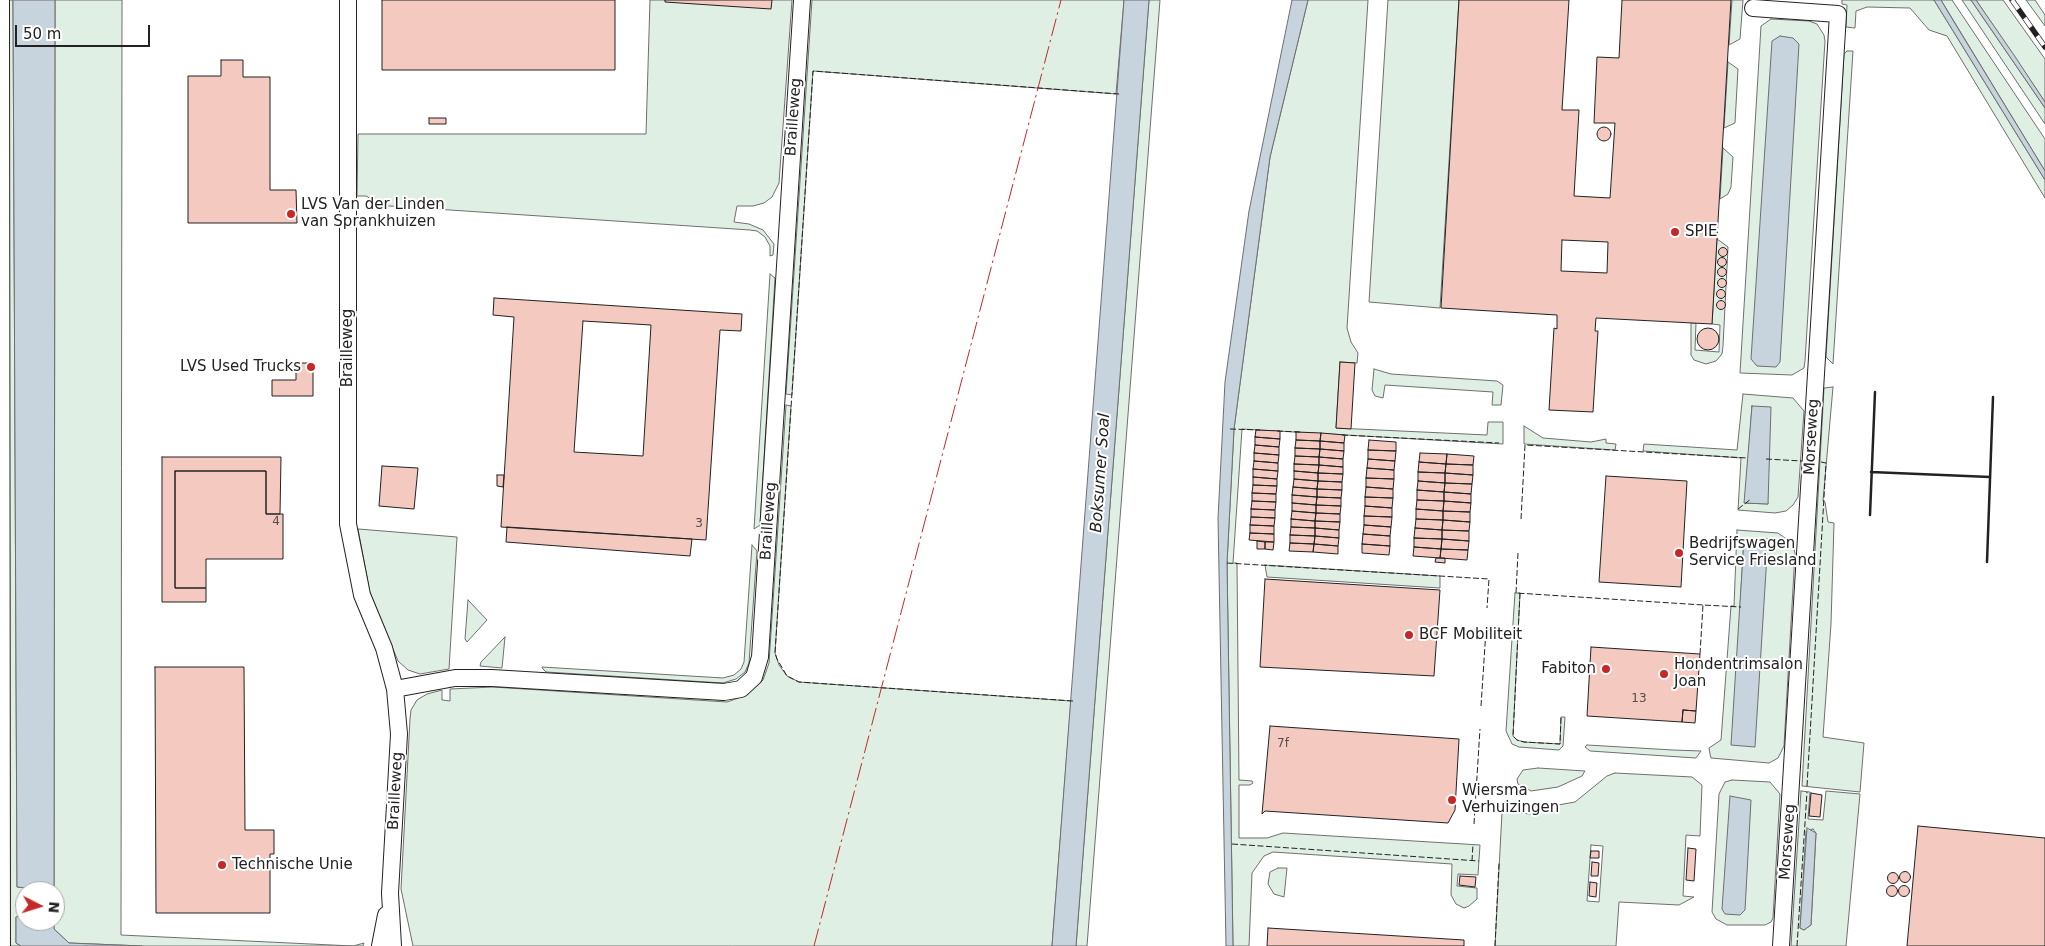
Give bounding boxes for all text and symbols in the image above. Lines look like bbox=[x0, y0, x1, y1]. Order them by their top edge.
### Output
scale bar bbox=[18, 15, 152, 47]
text: 50 m bbox=[23, 25, 61, 43]
street label: Brailleweg bbox=[782, 77, 806, 157]
place label: LVS Van der Linden van Sprankhuizen bbox=[301, 196, 445, 231]
marker: LVS Van der Linden van Sprankhuizen bbox=[285, 208, 297, 220]
place label: SPIE bbox=[1685, 223, 1717, 241]
marker: SPIE bbox=[1669, 226, 1681, 238]
street label: Brailleweg bbox=[339, 309, 357, 387]
place label: LVS Used Trucks bbox=[180, 358, 301, 376]
marker: LVS Used Trucks bbox=[305, 361, 317, 373]
street label: Morseweg bbox=[1801, 398, 1823, 476]
water label: Boksumer Soal bbox=[1087, 413, 1115, 533]
street label: Brailleweg bbox=[757, 481, 781, 561]
house number: 4 bbox=[272, 515, 280, 529]
house number: 3 bbox=[695, 517, 703, 531]
place label: Bedrijfswagen Service Friesland bbox=[1689, 535, 1817, 570]
marker: Bedrijfswagen Service Friesland bbox=[1673, 547, 1685, 559]
place label: BCF Mobiliteit bbox=[1419, 626, 1522, 644]
marker: BCF Mobiliteit bbox=[1403, 629, 1415, 641]
place label: Hondentrimsalon Joan bbox=[1674, 656, 1803, 691]
place label: Fabiton bbox=[1541, 660, 1596, 678]
marker: Fabiton bbox=[1600, 663, 1612, 675]
marker: Hondentrimsalon Joan bbox=[1658, 668, 1670, 680]
house number: 13 bbox=[1631, 692, 1647, 706]
house number: 7f bbox=[1277, 737, 1289, 751]
street label: Brailleweg bbox=[385, 751, 407, 831]
place label: Wiersma Verhuizingen bbox=[1462, 782, 1559, 817]
marker: Wiersma Verhuizingen bbox=[1446, 794, 1458, 806]
street label: Morseweg bbox=[1776, 803, 1800, 881]
place label: Technische Unie bbox=[232, 856, 353, 874]
marker: Technische Unie bbox=[216, 859, 228, 871]
north arrow bbox=[15, 881, 65, 931]
text: N bbox=[45, 901, 62, 914]

